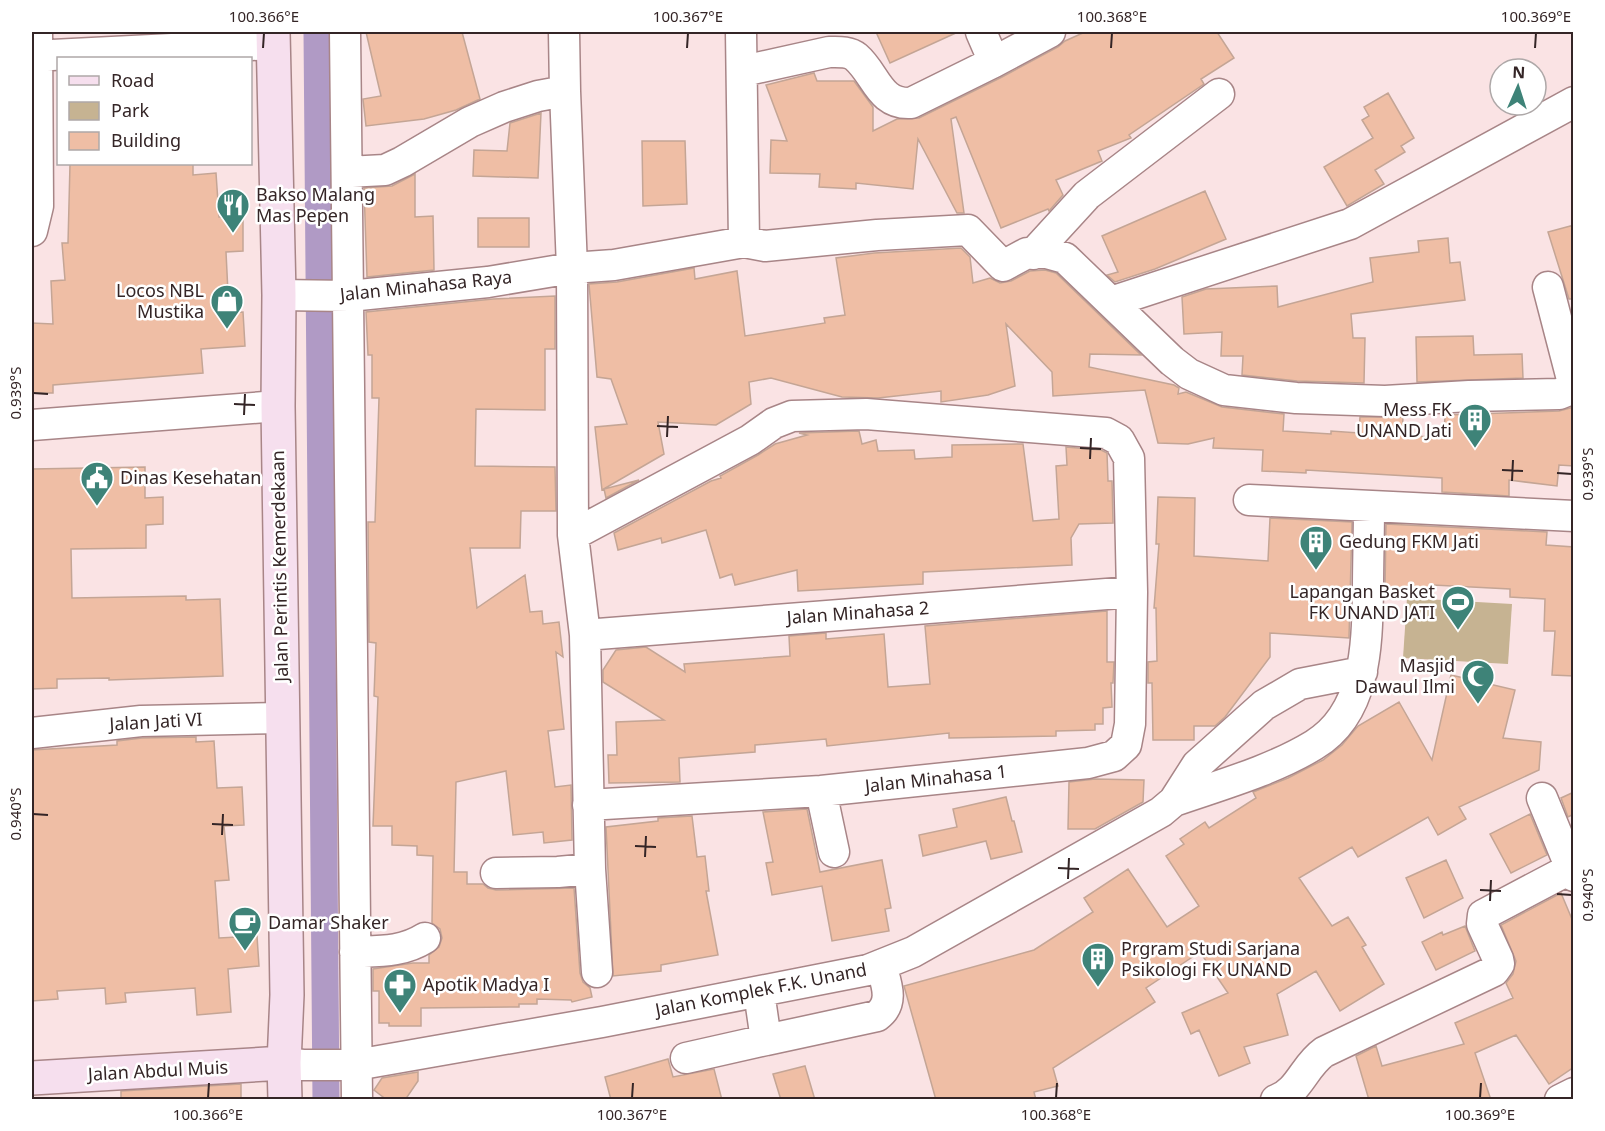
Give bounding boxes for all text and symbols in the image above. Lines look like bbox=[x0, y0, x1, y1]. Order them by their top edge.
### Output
text: 100.366°E bbox=[229, 6, 299, 26]
text: 100.367°E bbox=[653, 6, 723, 26]
text: 100.368°E bbox=[1077, 6, 1147, 26]
text: 100.369°E bbox=[1501, 6, 1571, 26]
legend bbox=[57, 57, 252, 165]
north arrow bbox=[1488, 57, 1548, 117]
text: N bbox=[1512, 61, 1526, 83]
text: Road bbox=[111, 68, 154, 92]
text: Park bbox=[111, 98, 149, 122]
text: Building bbox=[111, 128, 181, 152]
place label: Bakso Malang Mas Pepen bbox=[256, 182, 375, 227]
restaurant icon: Bakso Malang Mas Pepen bbox=[215, 187, 251, 234]
street label: Jalan Minahasa Raya bbox=[337, 264, 513, 306]
place label: Locos NBL Mustika bbox=[116, 278, 204, 323]
shop icon: Locos NBL Mustika bbox=[209, 283, 245, 330]
text: 0.939°S bbox=[5, 367, 25, 420]
place label: Mess FK UNAND Jati bbox=[1356, 397, 1453, 442]
building icon: Mess FK UNAND Jati bbox=[1457, 402, 1493, 449]
text: 0.939°S bbox=[1577, 448, 1597, 501]
street label: Jalan Perintis Kemerdekaan bbox=[265, 450, 293, 684]
public building icon: Dinas Kesehatan bbox=[79, 460, 115, 507]
place label: Dinas Kesehatan bbox=[120, 465, 261, 489]
building icon: Gedung FKM Jati bbox=[1298, 524, 1334, 571]
place label: Gedung FKM Jati bbox=[1339, 529, 1479, 553]
place label: Lapangan Basket FK UNAND JATI bbox=[1290, 579, 1435, 624]
sports icon: Lapangan Basket FK UNAND JATI bbox=[1440, 584, 1476, 631]
street label: Jalan Minahasa 2 bbox=[784, 595, 930, 629]
place label: Masjid Dawaul Ilmi bbox=[1355, 653, 1455, 698]
mosque icon: Masjid Dawaul Ilmi bbox=[1460, 658, 1496, 705]
street label: Jalan Jati VI bbox=[107, 707, 203, 736]
street label: Jalan Minahasa 1 bbox=[862, 759, 1008, 798]
text: 0.940°S bbox=[5, 788, 25, 841]
text: 0.940°S bbox=[1577, 869, 1597, 922]
cafe icon: Damar Shaker bbox=[227, 905, 263, 952]
place label: Damar Shaker bbox=[268, 910, 389, 934]
place label: Prgram Studi Sarjana Psikologi FK UNAND bbox=[1121, 936, 1300, 981]
building icon: Prgram Studi Sarjana Psikologi FK UNAND bbox=[1080, 941, 1116, 988]
street label: Jalan Komplek F.K. Unand bbox=[651, 957, 869, 1022]
pharmacy icon: Apotik Madya I bbox=[382, 967, 418, 1014]
place label: Apotik Madya I bbox=[423, 972, 549, 996]
street label: Jalan Abdul Muis bbox=[85, 1054, 229, 1086]
text: 100.366°E bbox=[173, 1104, 243, 1124]
text: 100.367°E bbox=[597, 1104, 667, 1124]
text: 100.368°E bbox=[1021, 1104, 1091, 1124]
text: 100.369°E bbox=[1445, 1104, 1515, 1124]

